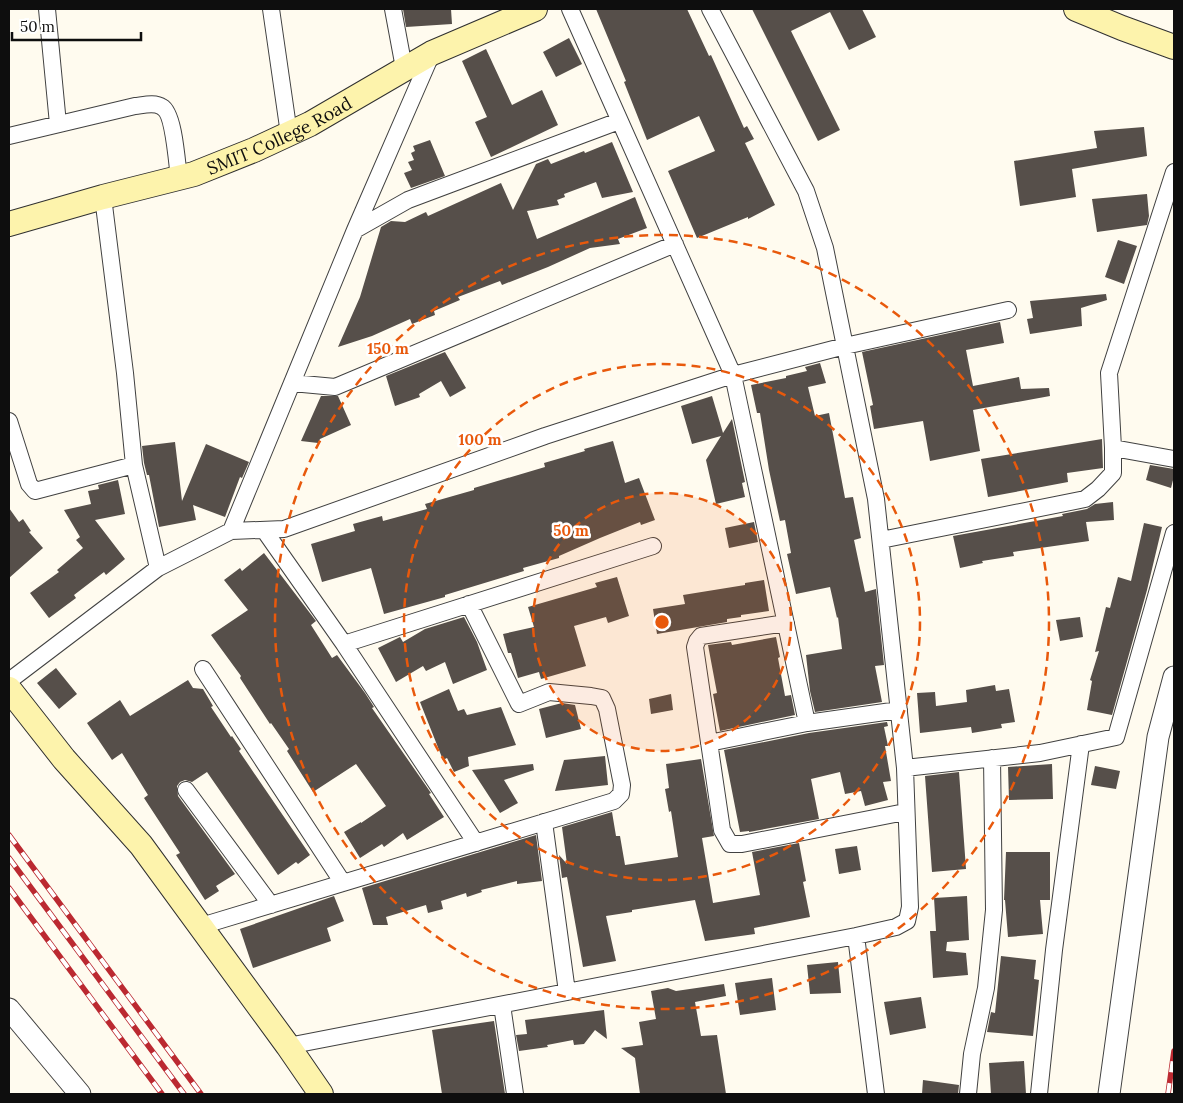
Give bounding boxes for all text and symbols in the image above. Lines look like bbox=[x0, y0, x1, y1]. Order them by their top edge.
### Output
scale bar bbox=[12, 10, 141, 42]
text: 50 m bbox=[20, 17, 55, 36]
street label: SMIT College Road bbox=[203, 91, 356, 179]
text: 150 m bbox=[367, 339, 409, 358]
text: 100 m bbox=[459, 430, 502, 449]
text: 50 m bbox=[553, 521, 589, 540]
centre of rings bbox=[653, 613, 671, 631]

